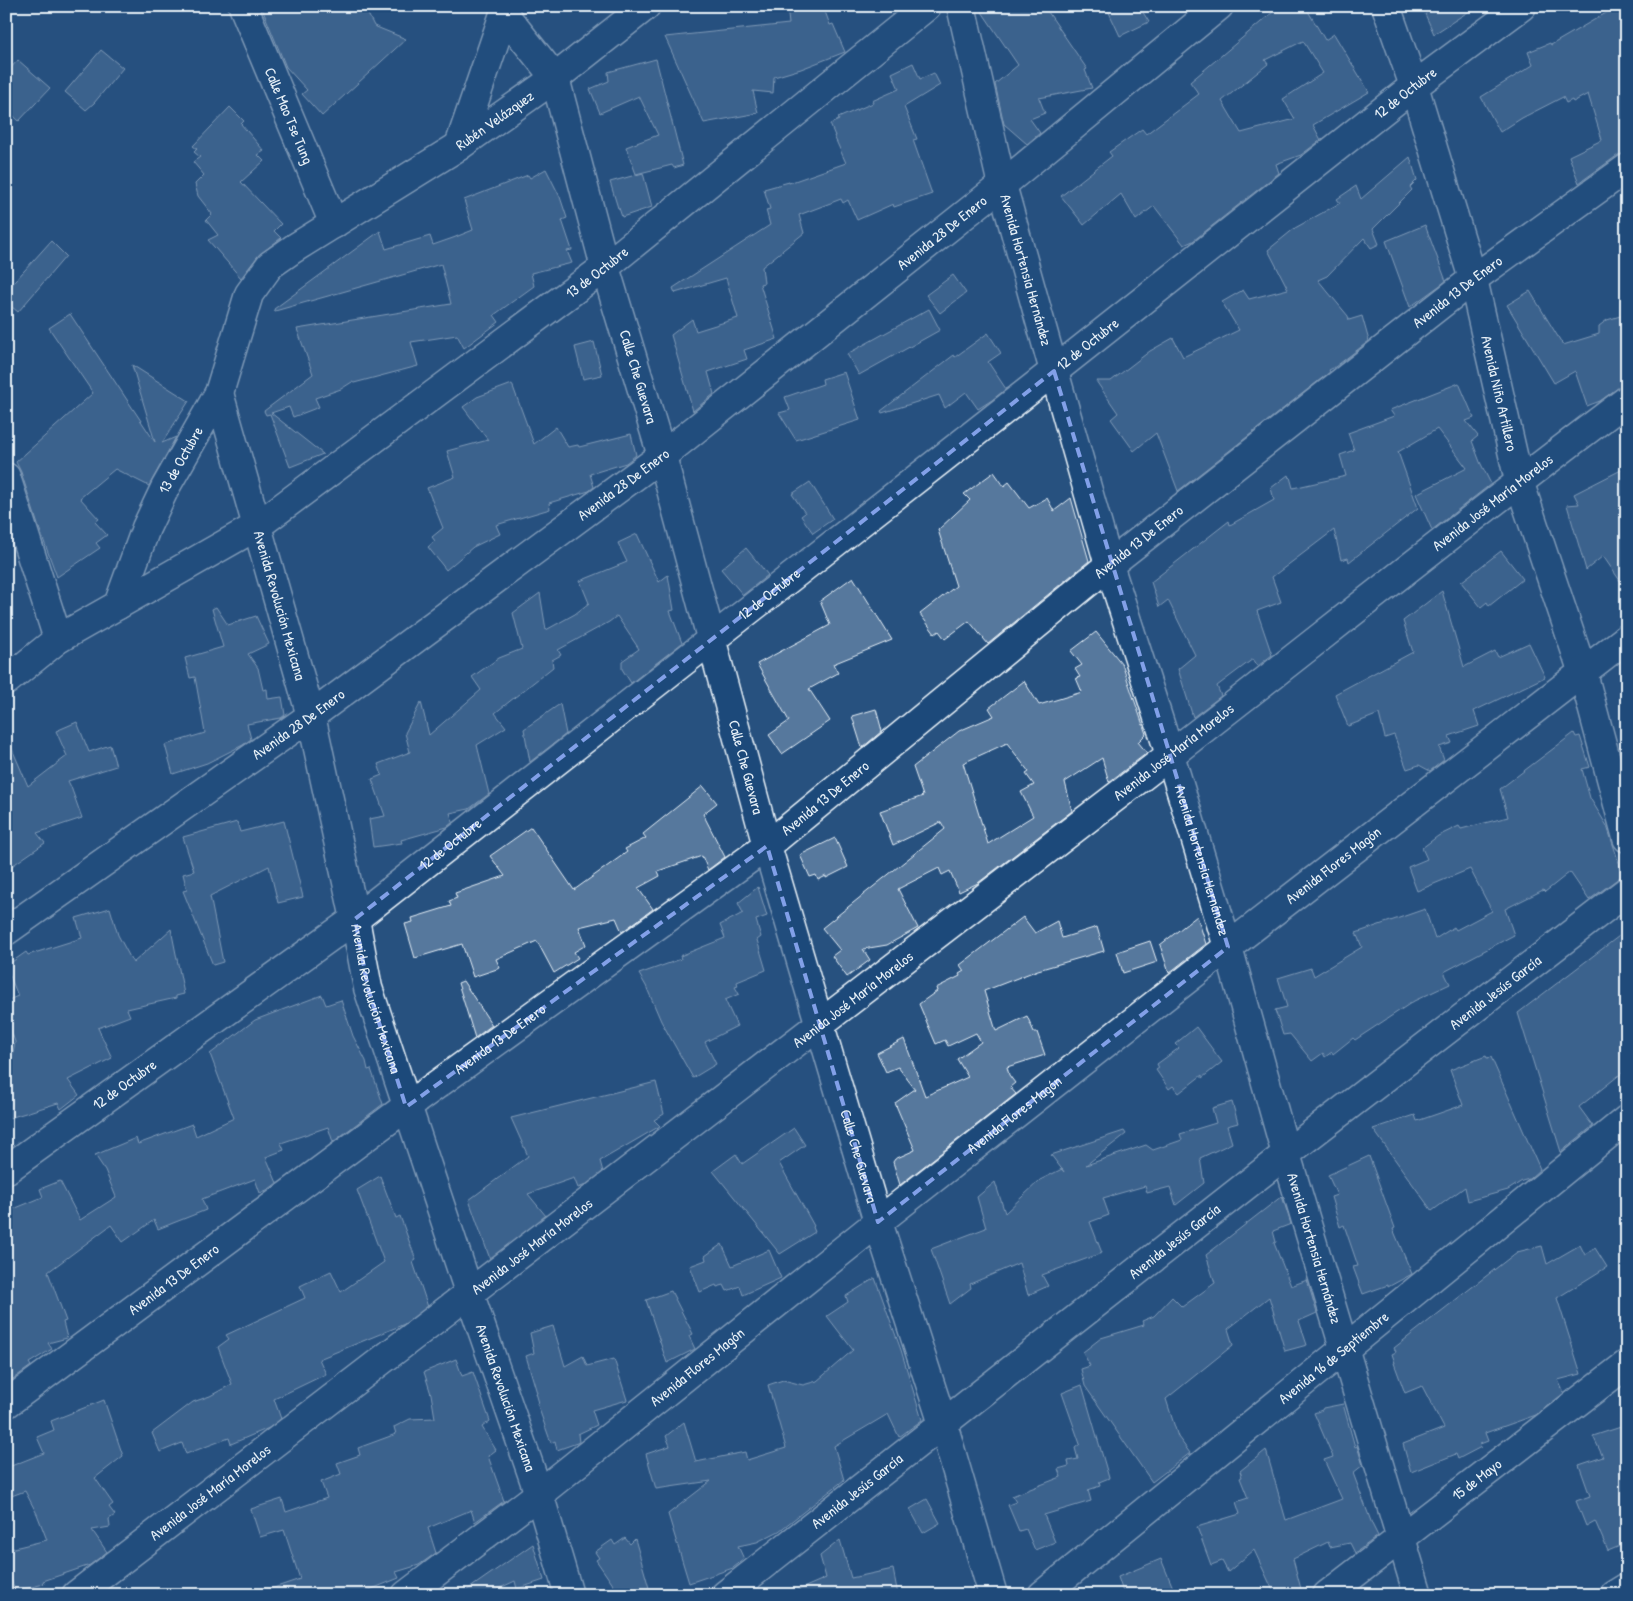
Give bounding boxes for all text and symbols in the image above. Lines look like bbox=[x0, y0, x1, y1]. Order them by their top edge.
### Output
street label: 12 de Octubre bbox=[1369, 62, 1441, 124]
street label: Calle Mao Tse Tung bbox=[260, 64, 319, 168]
street label: Rubén Velázquez bbox=[451, 85, 538, 155]
street label: Avenida 28 De Enero bbox=[892, 190, 991, 275]
street label: Avenida Hortensia Hernández bbox=[995, 192, 1058, 349]
street label: 13 de Octubre bbox=[561, 241, 633, 303]
street label: Avenida 13 De Enero bbox=[1408, 250, 1506, 333]
street label: 12 de Octubre bbox=[1052, 313, 1123, 375]
street label: Calle Che Guevara bbox=[615, 327, 663, 426]
street label: Avenida Niño Artillero bbox=[1476, 333, 1523, 453]
street label: 13 de Octubre bbox=[153, 422, 208, 497]
street label: Avenida 28 De Enero bbox=[573, 443, 674, 525]
street label: Avenida José María Morelos bbox=[1428, 449, 1557, 556]
street label: Avenida 13 De Enero bbox=[1089, 500, 1187, 583]
street label: Avenida Revolución Mexicana bbox=[249, 528, 311, 683]
street label: 12 de Octubre bbox=[733, 563, 805, 625]
street label: Avenida 28 De Enero bbox=[248, 684, 349, 764]
street label: Avenida José María Morelos bbox=[1109, 698, 1238, 805]
street label: Calle Che Guevara bbox=[724, 718, 769, 817]
street label: Avenida 13 De Enero bbox=[776, 755, 873, 840]
street label: Avenida Hortensia Hernández bbox=[1170, 782, 1235, 939]
street label: 12 de Octubre bbox=[414, 813, 486, 875]
street label: Avenida Flores Magón bbox=[1281, 821, 1385, 909]
street label: Avenida Revolución Mexicana bbox=[346, 922, 407, 1076]
street label: Avenida José María Morelos bbox=[788, 946, 918, 1053]
street label: Avenida Jesús García bbox=[1445, 950, 1546, 1034]
street label: Avenida 13 De Enero bbox=[450, 999, 550, 1079]
street label: 12 de Octubre bbox=[88, 1054, 161, 1115]
street label: Avenida Flores Magón bbox=[962, 1070, 1066, 1159]
street label: Calle Che Guevara bbox=[835, 1107, 883, 1205]
street label: Avenida Hortensia Hernández bbox=[1282, 1170, 1347, 1327]
street label: Avenida José María Morelos bbox=[467, 1193, 597, 1299]
street label: Avenida Jesús García bbox=[1124, 1198, 1225, 1284]
street label: Avenida 13 De Enero bbox=[124, 1238, 223, 1320]
street label: Avenida 16 de Septiembre bbox=[1274, 1306, 1393, 1409]
street label: Avenida Revolución Mexicana bbox=[471, 1321, 541, 1474]
street label: Avenida Flores Magón bbox=[645, 1322, 749, 1411]
street label: Avenida José María Morelos bbox=[145, 1439, 275, 1545]
street label: Avenida Jesús García bbox=[807, 1448, 907, 1533]
street label: 15 de Mayo bbox=[1447, 1453, 1506, 1505]

